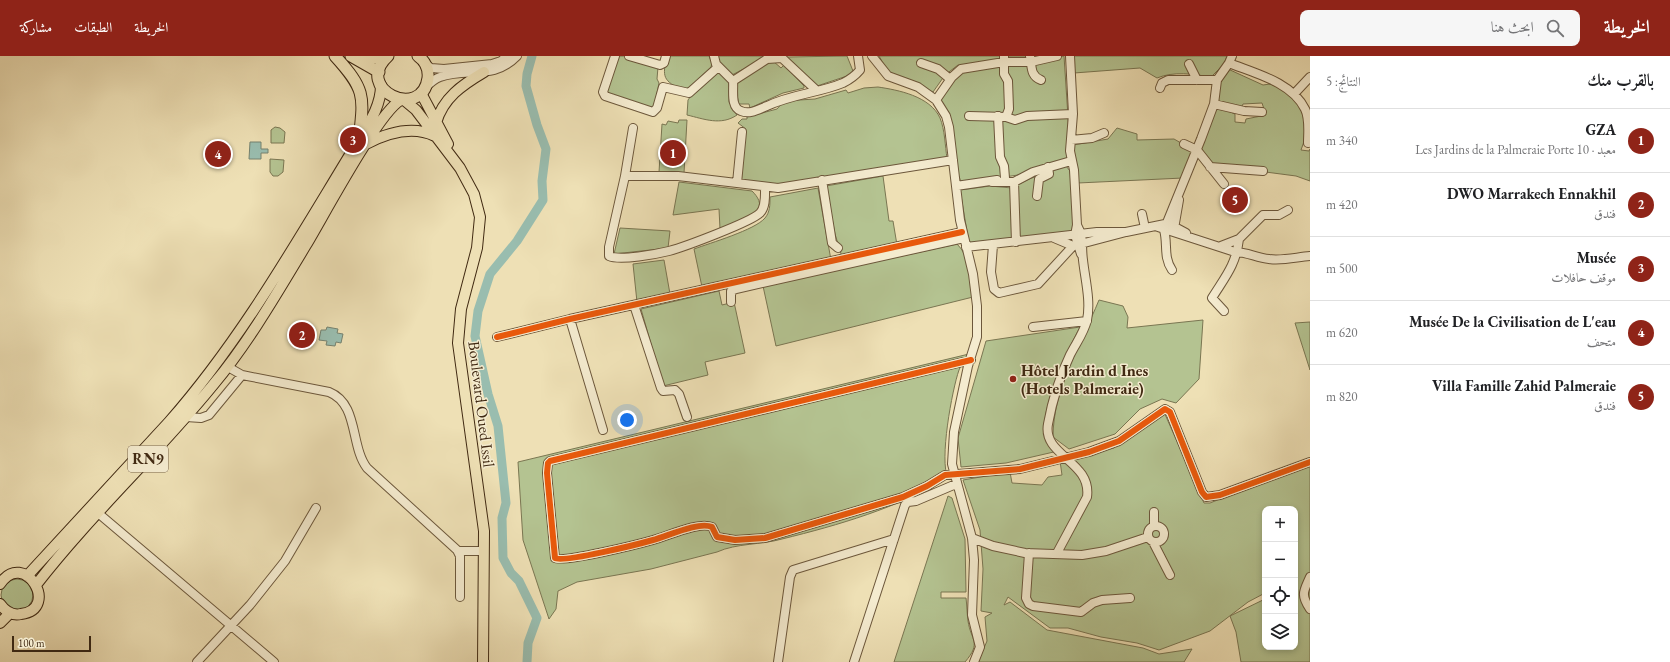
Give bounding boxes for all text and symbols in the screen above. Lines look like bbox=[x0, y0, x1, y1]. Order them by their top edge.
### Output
search box bbox=[1300, 10, 1580, 46]
text: الخريطة bbox=[1604, 14, 1650, 39]
text: ابحث هنا bbox=[1491, 17, 1534, 36]
icon: search bbox=[1544, 17, 1566, 39]
text: مشاركة bbox=[20, 18, 52, 36]
text: الطبقات bbox=[74, 18, 112, 36]
text: الخريطة bbox=[134, 18, 168, 36]
text: بالقرب منك bbox=[1587, 69, 1654, 91]
text: النتائج: 5 bbox=[1326, 73, 1361, 90]
text: GZA bbox=[1585, 120, 1616, 139]
pin: 3 bbox=[340, 125, 366, 155]
text: 340 m bbox=[1326, 132, 1357, 149]
text: 1 bbox=[1638, 132, 1644, 149]
pin: 1 bbox=[660, 138, 686, 168]
pin: 4 bbox=[205, 139, 231, 169]
text: معبد · Les Jardins de la Palmeraie Porte 10 bbox=[1415, 141, 1616, 158]
text: DWO Marrakech Ennakhil bbox=[1447, 184, 1616, 203]
pin: 5 bbox=[1222, 185, 1248, 215]
text: 420 m bbox=[1326, 196, 1357, 213]
text: 2 bbox=[1638, 196, 1644, 213]
text: فندق bbox=[1594, 205, 1616, 222]
text: Musée bbox=[1576, 248, 1616, 267]
text: 500 m bbox=[1326, 260, 1357, 277]
text: 3 bbox=[1638, 260, 1644, 277]
text: موقف حافلات bbox=[1551, 269, 1616, 286]
text: Musée De la Civilisation de L'eau bbox=[1409, 312, 1616, 331]
pin: 2 bbox=[289, 320, 315, 350]
text: 620 m bbox=[1326, 324, 1357, 341]
text: 4 bbox=[1638, 324, 1644, 341]
text: متحف bbox=[1587, 333, 1616, 350]
street label: Boulevard Oued Issil bbox=[463, 340, 500, 469]
place label: Hôtel Jardin d Ines (Hotels Palmeraie) bbox=[1021, 360, 1148, 399]
marker: Hôtel Jardin d Ines (Hotels Palmeraie) bbox=[1008, 374, 1018, 384]
text: Villa Famille Zahid Palmeraie bbox=[1432, 376, 1616, 395]
text: 820 m bbox=[1326, 388, 1357, 405]
text: 5 bbox=[1638, 388, 1644, 405]
text: فندق bbox=[1594, 397, 1616, 414]
your location bbox=[617, 410, 637, 430]
road number: RN9 bbox=[128, 446, 168, 472]
map controls bbox=[1262, 506, 1298, 650]
button: + bbox=[1262, 506, 1298, 542]
button: − bbox=[1262, 542, 1298, 578]
button: locate bbox=[1262, 578, 1298, 614]
button: layers bbox=[1262, 614, 1298, 650]
scale bar bbox=[12, 634, 91, 653]
text: 100 m bbox=[18, 636, 45, 650]

